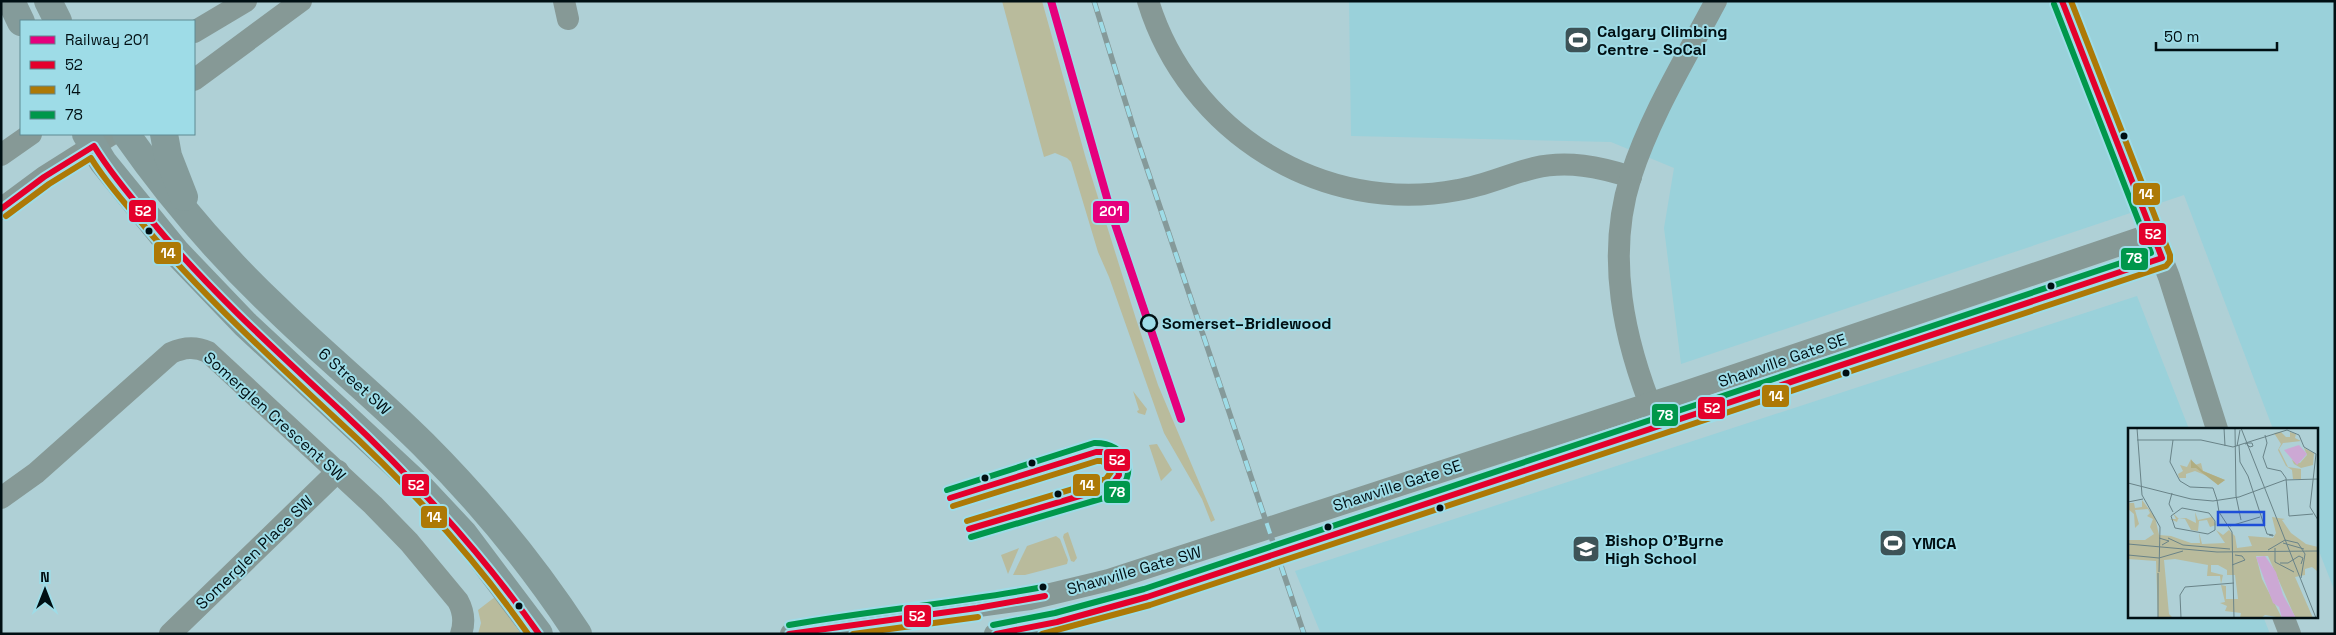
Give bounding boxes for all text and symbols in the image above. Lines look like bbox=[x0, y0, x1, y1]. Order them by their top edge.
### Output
legend bbox=[20, 20, 195, 135]
scale bar bbox=[2156, 20, 2277, 52]
place label: Calgary Climbing Centre - SoCal bbox=[1597, 21, 1728, 60]
sports icon: Calgary Climbing Centre - SoCal bbox=[1563, 25, 1593, 55]
text: 50 m bbox=[2164, 27, 2199, 46]
text: Railway 201 bbox=[65, 30, 149, 49]
text: 52 bbox=[65, 55, 83, 74]
text: 14 bbox=[65, 80, 81, 99]
text: 78 bbox=[65, 105, 83, 124]
unlabelled marker bbox=[2119, 131, 2129, 141]
line badge: 14 bbox=[2132, 182, 2161, 206]
text: 14 bbox=[2138, 185, 2154, 203]
line badge: 52 bbox=[128, 199, 157, 223]
line badge: 201 bbox=[1092, 200, 1130, 224]
text: 52 bbox=[135, 202, 151, 220]
text: 201 bbox=[1099, 202, 1123, 220]
line badge: 52 bbox=[2138, 222, 2167, 246]
text: 52 bbox=[2145, 225, 2161, 243]
unlabelled marker bbox=[144, 226, 154, 236]
line badge: 14 bbox=[153, 241, 182, 265]
text: 14 bbox=[160, 244, 176, 262]
line badge: 78 bbox=[2120, 247, 2149, 271]
text: 78 bbox=[2126, 249, 2143, 267]
unlabelled marker bbox=[2046, 281, 2056, 291]
place label: Somerset–Bridlewood bbox=[1162, 313, 1331, 334]
marker: Somerset–Bridlewood bbox=[1140, 314, 1158, 332]
street label: Shawville Gate SE bbox=[1715, 329, 1849, 392]
street label: 6 Street SW bbox=[314, 343, 395, 420]
street label: Somerglen Crescent SW bbox=[199, 347, 350, 486]
unlabelled marker bbox=[1841, 368, 1851, 378]
line badge: 14 bbox=[1761, 384, 1790, 408]
text: 14 bbox=[1768, 387, 1784, 405]
line badge: 52 bbox=[1697, 396, 1726, 420]
text: 52 bbox=[1704, 399, 1720, 417]
line badge: 78 bbox=[1651, 403, 1679, 427]
text: 78 bbox=[1657, 406, 1674, 424]
inset map bbox=[2128, 428, 2318, 618]
line badge: 52 bbox=[1103, 448, 1131, 472]
text: 52 bbox=[1109, 451, 1125, 469]
street label: Shawville Gate SE bbox=[1330, 455, 1464, 516]
unlabelled marker bbox=[1027, 458, 1037, 468]
line badge: 52 bbox=[401, 473, 430, 497]
unlabelled marker bbox=[980, 473, 990, 483]
line badge: 14 bbox=[1072, 473, 1101, 497]
text: 52 bbox=[408, 476, 424, 494]
text: 14 bbox=[1079, 476, 1095, 494]
line badge: 78 bbox=[1103, 480, 1131, 504]
text: 78 bbox=[1109, 483, 1126, 501]
unlabelled marker bbox=[1053, 489, 1063, 499]
street label: Somerglen Place SW bbox=[191, 491, 318, 614]
unlabelled marker bbox=[1435, 503, 1445, 513]
line badge: 14 bbox=[420, 505, 448, 529]
text: 14 bbox=[426, 508, 442, 526]
unlabelled marker bbox=[1323, 522, 1333, 532]
sports icon: YMCA bbox=[1878, 528, 1908, 558]
place label: Bishop O'Byrne High School bbox=[1605, 530, 1724, 569]
place label: YMCA bbox=[1912, 533, 1956, 554]
school or university icon: Bishop O'Byrne High School bbox=[1571, 534, 1601, 564]
street label: Shawville Gate SW bbox=[1064, 541, 1204, 600]
north arrow bbox=[20, 565, 70, 615]
text: N bbox=[40, 568, 50, 586]
unlabelled marker bbox=[1038, 582, 1048, 592]
unlabelled marker bbox=[514, 601, 524, 611]
line badge: 52 bbox=[903, 604, 932, 628]
text: 52 bbox=[909, 607, 925, 625]

